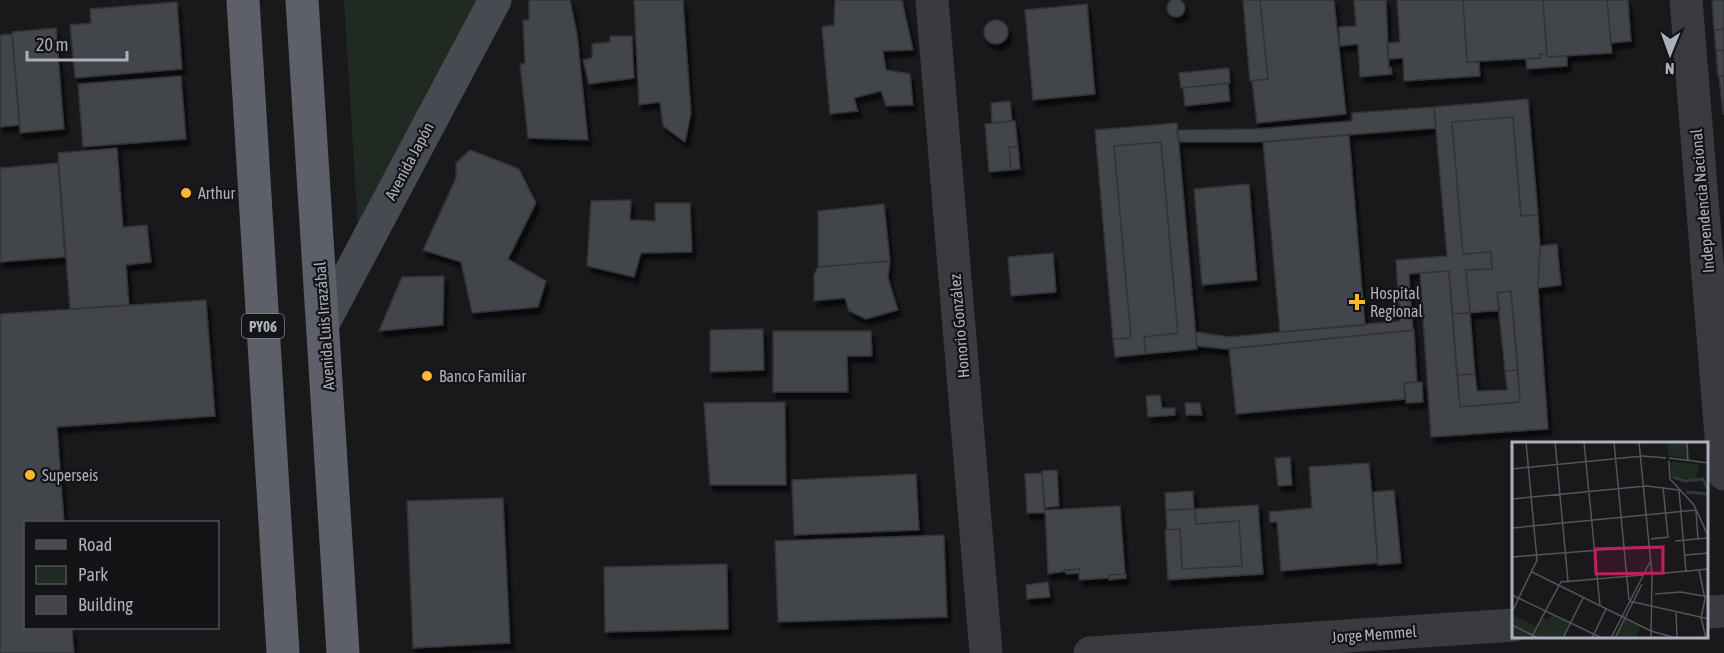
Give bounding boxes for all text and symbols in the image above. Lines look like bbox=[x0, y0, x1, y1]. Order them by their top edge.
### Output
scale bar bbox=[27, 24, 128, 62]
north arrow bbox=[1640, 24, 1700, 84]
text: 20 m bbox=[36, 34, 68, 55]
text: N bbox=[1665, 60, 1675, 78]
street label: Avenida Japón bbox=[381, 119, 438, 203]
street label: Independencia Nacional bbox=[1687, 127, 1718, 274]
place label: Arthur bbox=[198, 184, 235, 202]
marker: Arthur bbox=[179, 186, 193, 200]
street label: Avenida Luis Irrazábal bbox=[310, 260, 337, 391]
street label: Honorio González bbox=[945, 273, 973, 379]
place label: Hospital Regional bbox=[1370, 284, 1424, 321]
marker: Hospital Regional bbox=[1348, 293, 1366, 311]
road number: PY06 bbox=[242, 314, 284, 338]
place label: Banco Familiar bbox=[439, 367, 527, 385]
marker: Banco Familiar bbox=[420, 369, 434, 383]
inset map bbox=[1512, 442, 1709, 638]
place label: Superseis bbox=[42, 466, 99, 485]
marker: Superseis bbox=[23, 468, 37, 482]
legend bbox=[24, 521, 219, 629]
text: Road bbox=[78, 534, 112, 555]
text: Park bbox=[78, 564, 108, 585]
text: Building bbox=[78, 594, 133, 615]
street label: Jorge Memmel bbox=[1331, 622, 1418, 647]

